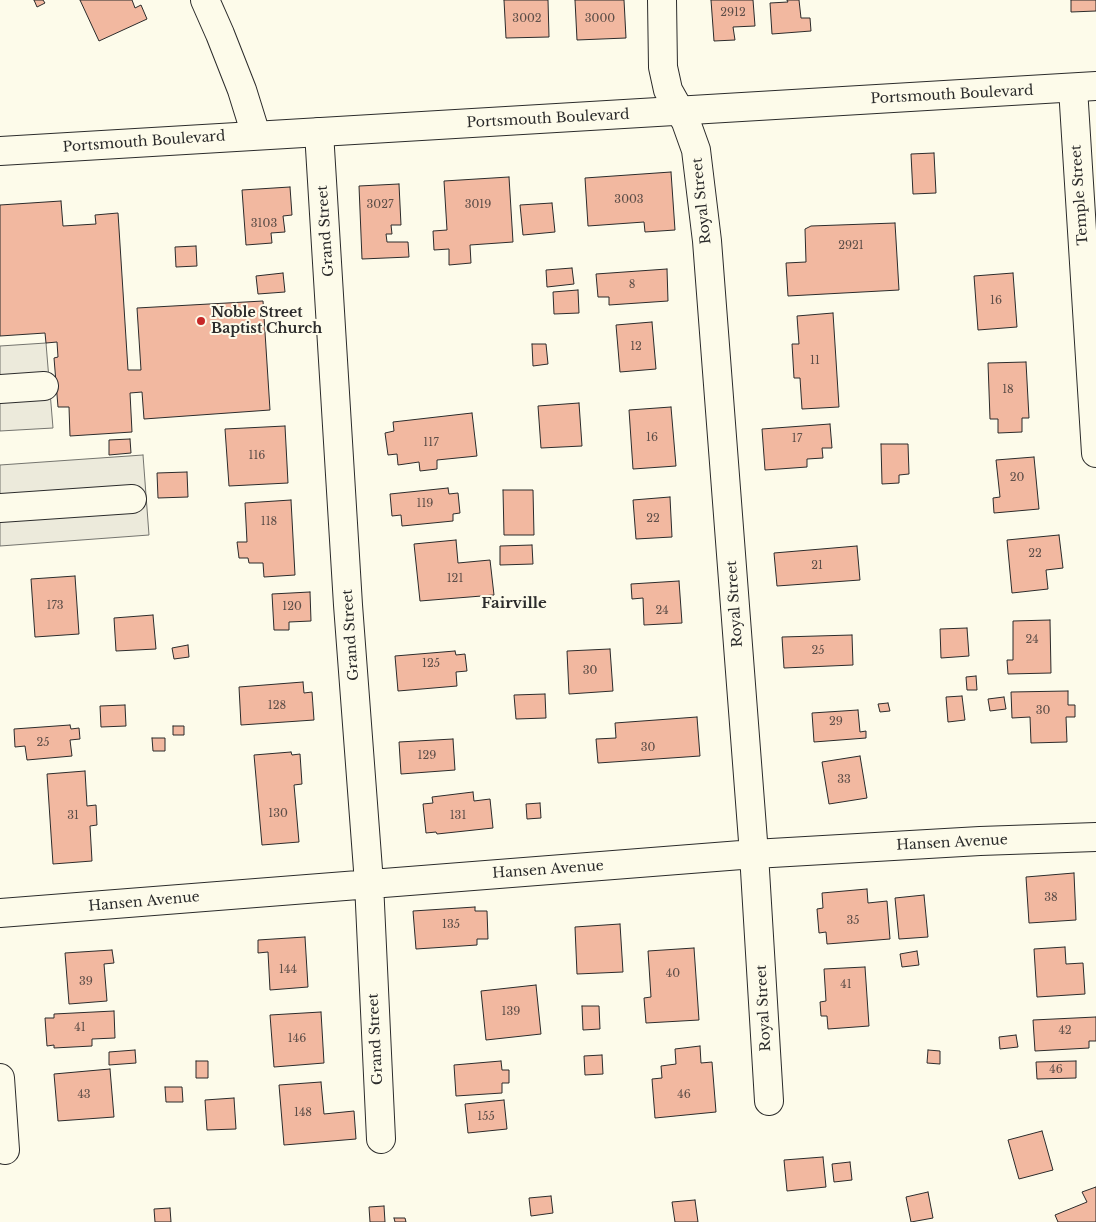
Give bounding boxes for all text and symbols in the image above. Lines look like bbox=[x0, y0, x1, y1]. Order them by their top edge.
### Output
house number: 2912 bbox=[720, 6, 746, 20]
house number: 3002 bbox=[512, 12, 542, 26]
house number: 3000 bbox=[585, 12, 615, 26]
street label: Portsmouth Boulevard bbox=[870, 82, 1034, 108]
street label: Portsmouth Boulevard bbox=[466, 106, 630, 132]
street label: Portsmouth Boulevard bbox=[62, 128, 226, 156]
street label: Temple Street bbox=[1068, 144, 1092, 246]
street label: Royal Street bbox=[689, 157, 715, 245]
street label: Grand Street bbox=[314, 185, 338, 277]
house number: 3003 bbox=[614, 193, 644, 207]
house number: 3027 bbox=[367, 198, 393, 212]
house number: 3019 bbox=[465, 198, 491, 212]
house number: 3103 bbox=[251, 217, 277, 231]
house number: 2921 bbox=[838, 239, 864, 253]
house number: 8 bbox=[629, 278, 635, 292]
house number: 16 bbox=[990, 294, 1002, 308]
place label: Noble Street Baptist Church bbox=[211, 305, 322, 338]
marker: Noble Street Baptist Church bbox=[195, 315, 207, 327]
house number: 12 bbox=[630, 340, 642, 354]
house number: 11 bbox=[810, 354, 820, 368]
house number: 18 bbox=[1002, 383, 1014, 397]
house number: 16 bbox=[646, 431, 658, 445]
house number: 17 bbox=[792, 432, 802, 446]
house number: 117 bbox=[423, 436, 439, 450]
house number: 116 bbox=[249, 449, 265, 463]
house number: 20 bbox=[1010, 471, 1024, 485]
house number: 119 bbox=[417, 497, 433, 511]
house number: 22 bbox=[646, 512, 660, 526]
house number: 118 bbox=[261, 515, 277, 529]
house number: 22 bbox=[1028, 547, 1042, 561]
house number: 21 bbox=[811, 559, 823, 573]
street label: Royal Street bbox=[724, 560, 746, 648]
house number: 121 bbox=[447, 572, 463, 586]
street label: Grand Street bbox=[339, 589, 363, 681]
district label: Fairville bbox=[481, 595, 547, 613]
house number: 173 bbox=[46, 599, 64, 613]
house number: 120 bbox=[282, 600, 302, 614]
house number: 24 bbox=[655, 604, 669, 618]
house number: 24 bbox=[1025, 633, 1039, 647]
house number: 25 bbox=[811, 644, 825, 658]
house number: 125 bbox=[422, 657, 440, 671]
house number: 30 bbox=[583, 664, 597, 678]
house number: 128 bbox=[268, 699, 286, 713]
house number: 30 bbox=[1036, 704, 1050, 718]
house number: 29 bbox=[829, 715, 843, 729]
house number: 25 bbox=[36, 736, 50, 750]
house number: 30 bbox=[641, 741, 655, 755]
house number: 129 bbox=[418, 749, 436, 763]
house number: 33 bbox=[837, 773, 851, 787]
house number: 130 bbox=[268, 807, 288, 821]
house number: 31 bbox=[67, 809, 79, 823]
house number: 131 bbox=[450, 809, 466, 823]
street label: Hansen Avenue bbox=[896, 832, 1008, 854]
street label: Hansen Avenue bbox=[492, 858, 604, 882]
street label: Hansen Avenue bbox=[88, 889, 200, 915]
house number: 38 bbox=[1044, 891, 1058, 905]
house number: 35 bbox=[846, 914, 860, 928]
house number: 135 bbox=[442, 918, 460, 932]
house number: 144 bbox=[279, 963, 297, 977]
street label: Royal Street bbox=[753, 964, 775, 1052]
house number: 40 bbox=[666, 967, 680, 981]
house number: 39 bbox=[79, 975, 93, 989]
house number: 41 bbox=[840, 978, 852, 992]
street label: Grand Street bbox=[365, 993, 387, 1085]
house number: 139 bbox=[502, 1005, 520, 1019]
house number: 41 bbox=[74, 1021, 86, 1035]
house number: 42 bbox=[1058, 1024, 1072, 1038]
house number: 146 bbox=[288, 1032, 306, 1046]
house number: 46 bbox=[1049, 1063, 1063, 1077]
house number: 43 bbox=[77, 1088, 91, 1102]
house number: 46 bbox=[677, 1088, 691, 1102]
house number: 148 bbox=[294, 1106, 312, 1120]
house number: 155 bbox=[477, 1110, 495, 1124]

